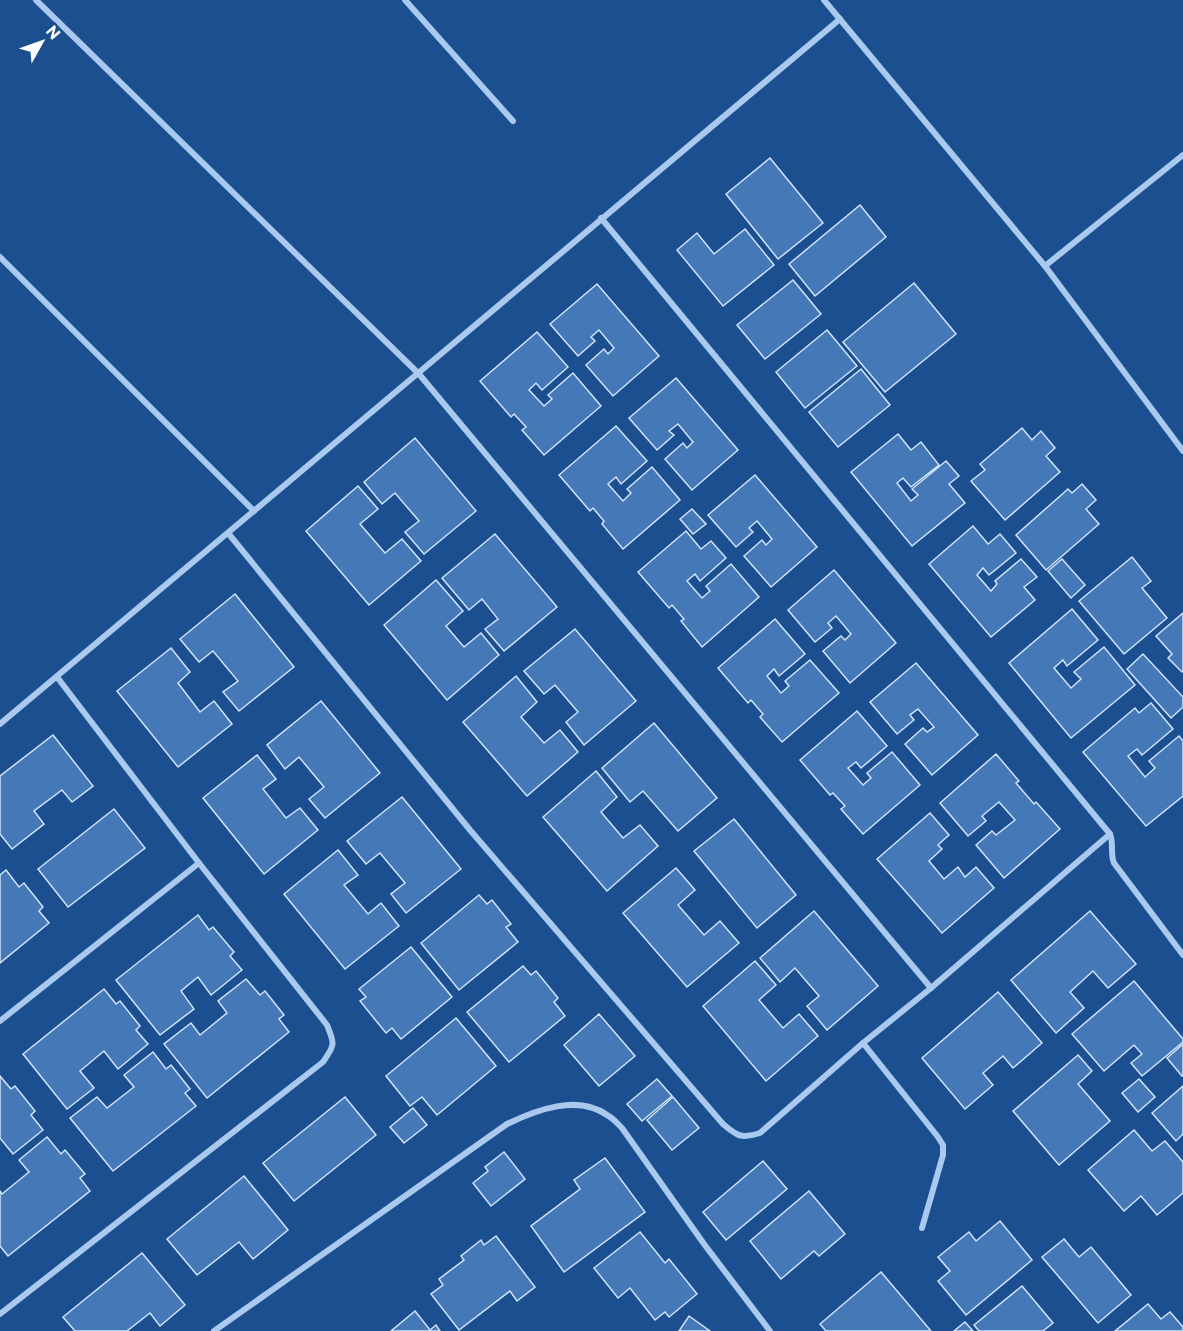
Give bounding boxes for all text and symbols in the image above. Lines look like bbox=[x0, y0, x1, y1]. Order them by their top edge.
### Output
north arrow bbox=[12, 12, 72, 72]
text: N bbox=[43, 21, 65, 43]

